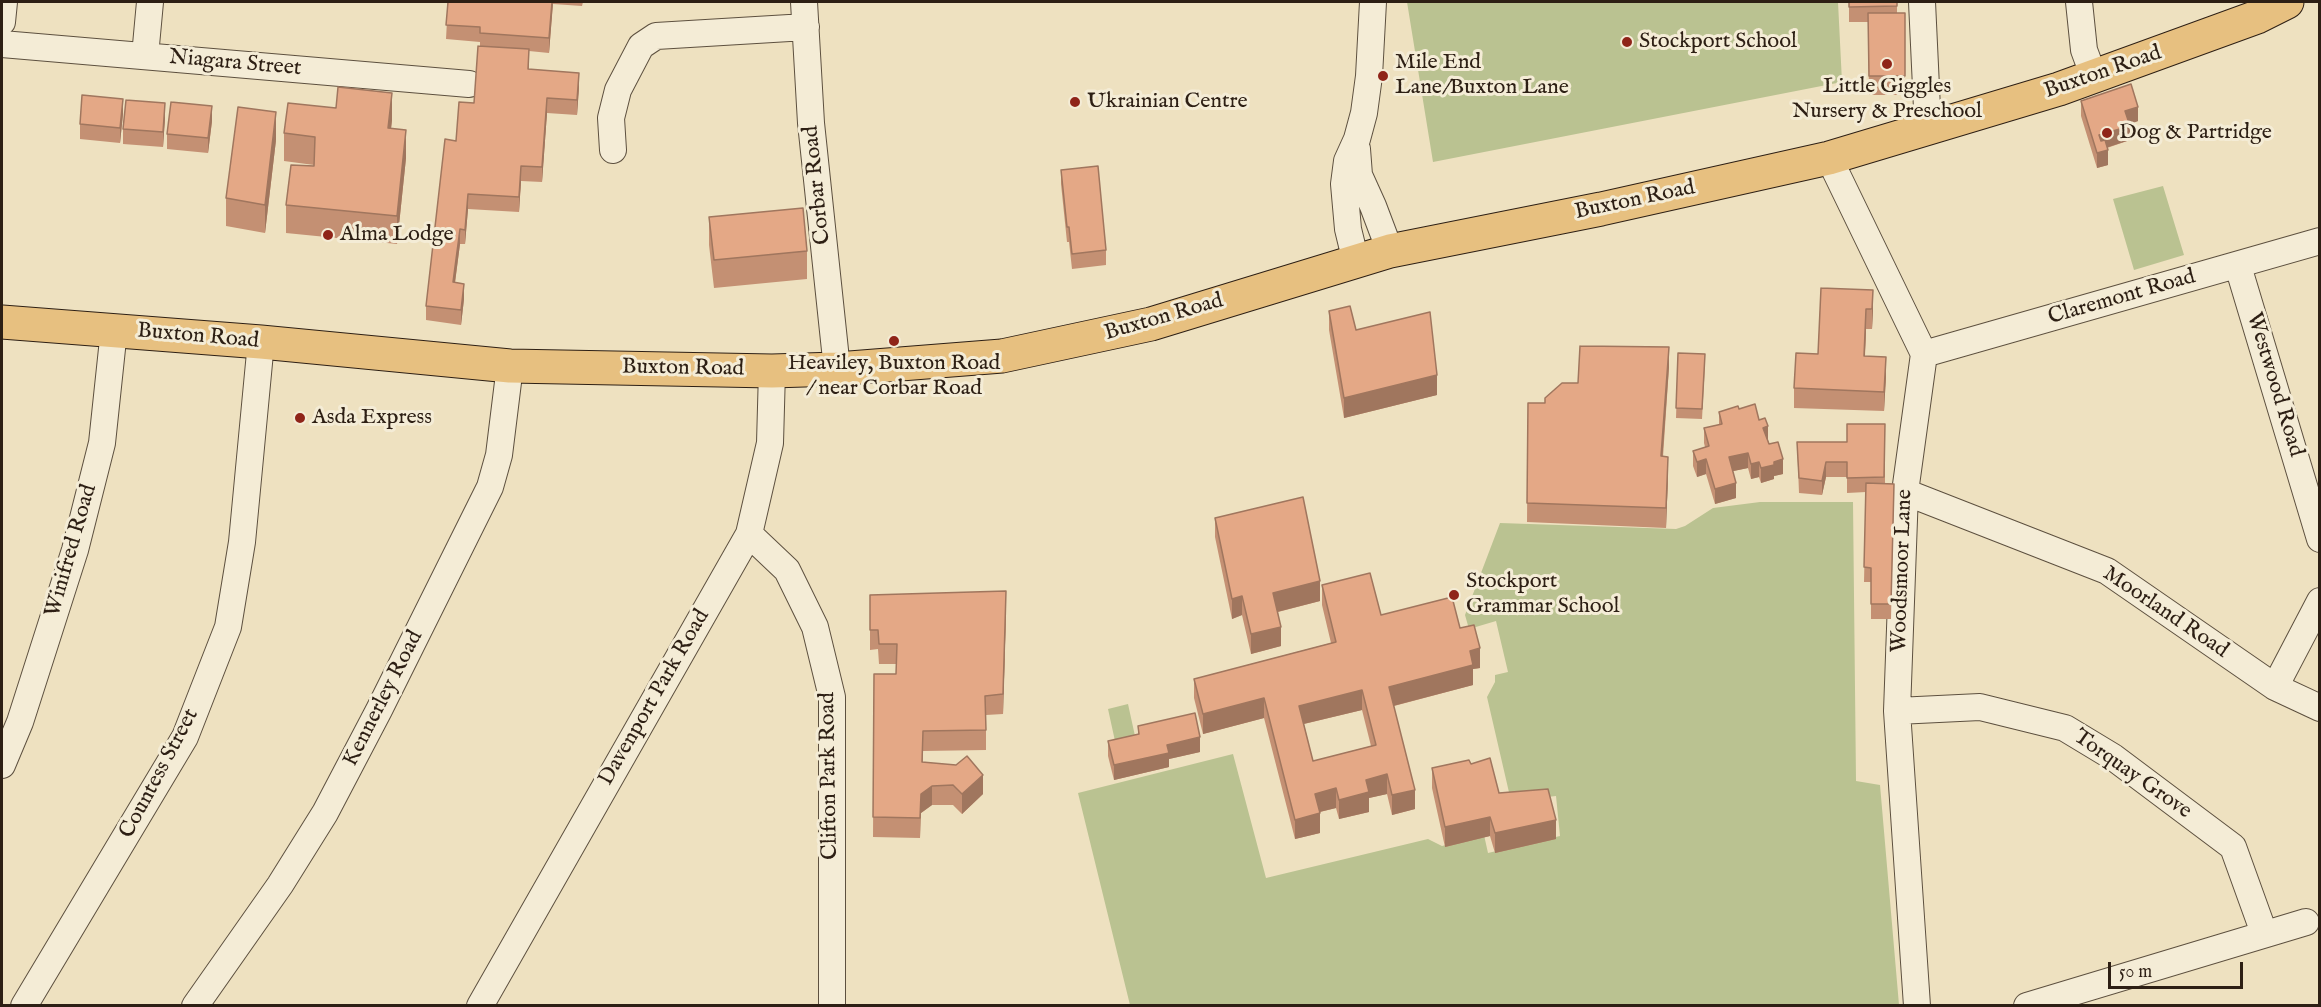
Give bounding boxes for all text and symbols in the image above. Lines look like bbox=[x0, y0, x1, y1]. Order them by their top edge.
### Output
place label: Stockport School bbox=[1639, 29, 1797, 55]
marker: Stockport School bbox=[1620, 35, 1634, 49]
street label: Buxton Road bbox=[2041, 41, 2165, 105]
street label: Niagara Street bbox=[168, 45, 302, 83]
place label: Mile End Lane/Buxton Lane bbox=[1395, 50, 1569, 101]
marker: Little Giggles Nursery & Preschool bbox=[1880, 57, 1894, 71]
marker: Mile End Lane/Buxton Lane bbox=[1376, 69, 1390, 83]
place label: Little Giggles Nursery & Preschool bbox=[1792, 74, 1982, 125]
place label: Ukrainian Centre bbox=[1087, 89, 1248, 115]
marker: Ukrainian Centre bbox=[1068, 95, 1082, 109]
place label: Dog & Partridge bbox=[2119, 120, 2272, 146]
street label: Corbar Road bbox=[799, 124, 837, 246]
marker: Dog & Partridge bbox=[2100, 126, 2114, 140]
street label: Buxton Road bbox=[1572, 175, 1698, 227]
place label: Alma Lodge bbox=[340, 222, 454, 248]
marker: Alma Lodge bbox=[321, 228, 335, 242]
street label: Claremont Road bbox=[2045, 264, 2199, 332]
street label: Buxton Road bbox=[1102, 288, 1226, 348]
street label: Westwood Road bbox=[2240, 310, 2308, 460]
street label: Buxton Road bbox=[136, 319, 260, 355]
marker: Heaviley, Buxton Road / near Corbar Road bbox=[887, 334, 901, 348]
place label: Heaviley, Buxton Road / near Corbar Road bbox=[788, 351, 1000, 402]
street label: Buxton Road bbox=[622, 355, 744, 383]
place label: Asda Express bbox=[312, 405, 432, 431]
marker: Asda Express bbox=[293, 411, 307, 425]
street label: Winifred Road bbox=[40, 482, 104, 620]
street label: Woodsmoor Lane bbox=[1887, 489, 1919, 653]
street label: Moorland Road bbox=[2097, 561, 2233, 665]
place label: Stockport Grammar School bbox=[1466, 569, 1619, 620]
marker: Stockport Grammar School bbox=[1447, 588, 1461, 602]
street label: Davenport Park Road bbox=[594, 605, 716, 791]
street label: Kennerley Road bbox=[338, 627, 430, 771]
street label: Clifton Park Road bbox=[815, 692, 845, 860]
street label: Countess Street bbox=[115, 705, 205, 843]
street label: Torquay Grove bbox=[2068, 725, 2196, 825]
scale bar bbox=[2111, 950, 2246, 988]
text: 50 m bbox=[2119, 961, 2152, 984]

